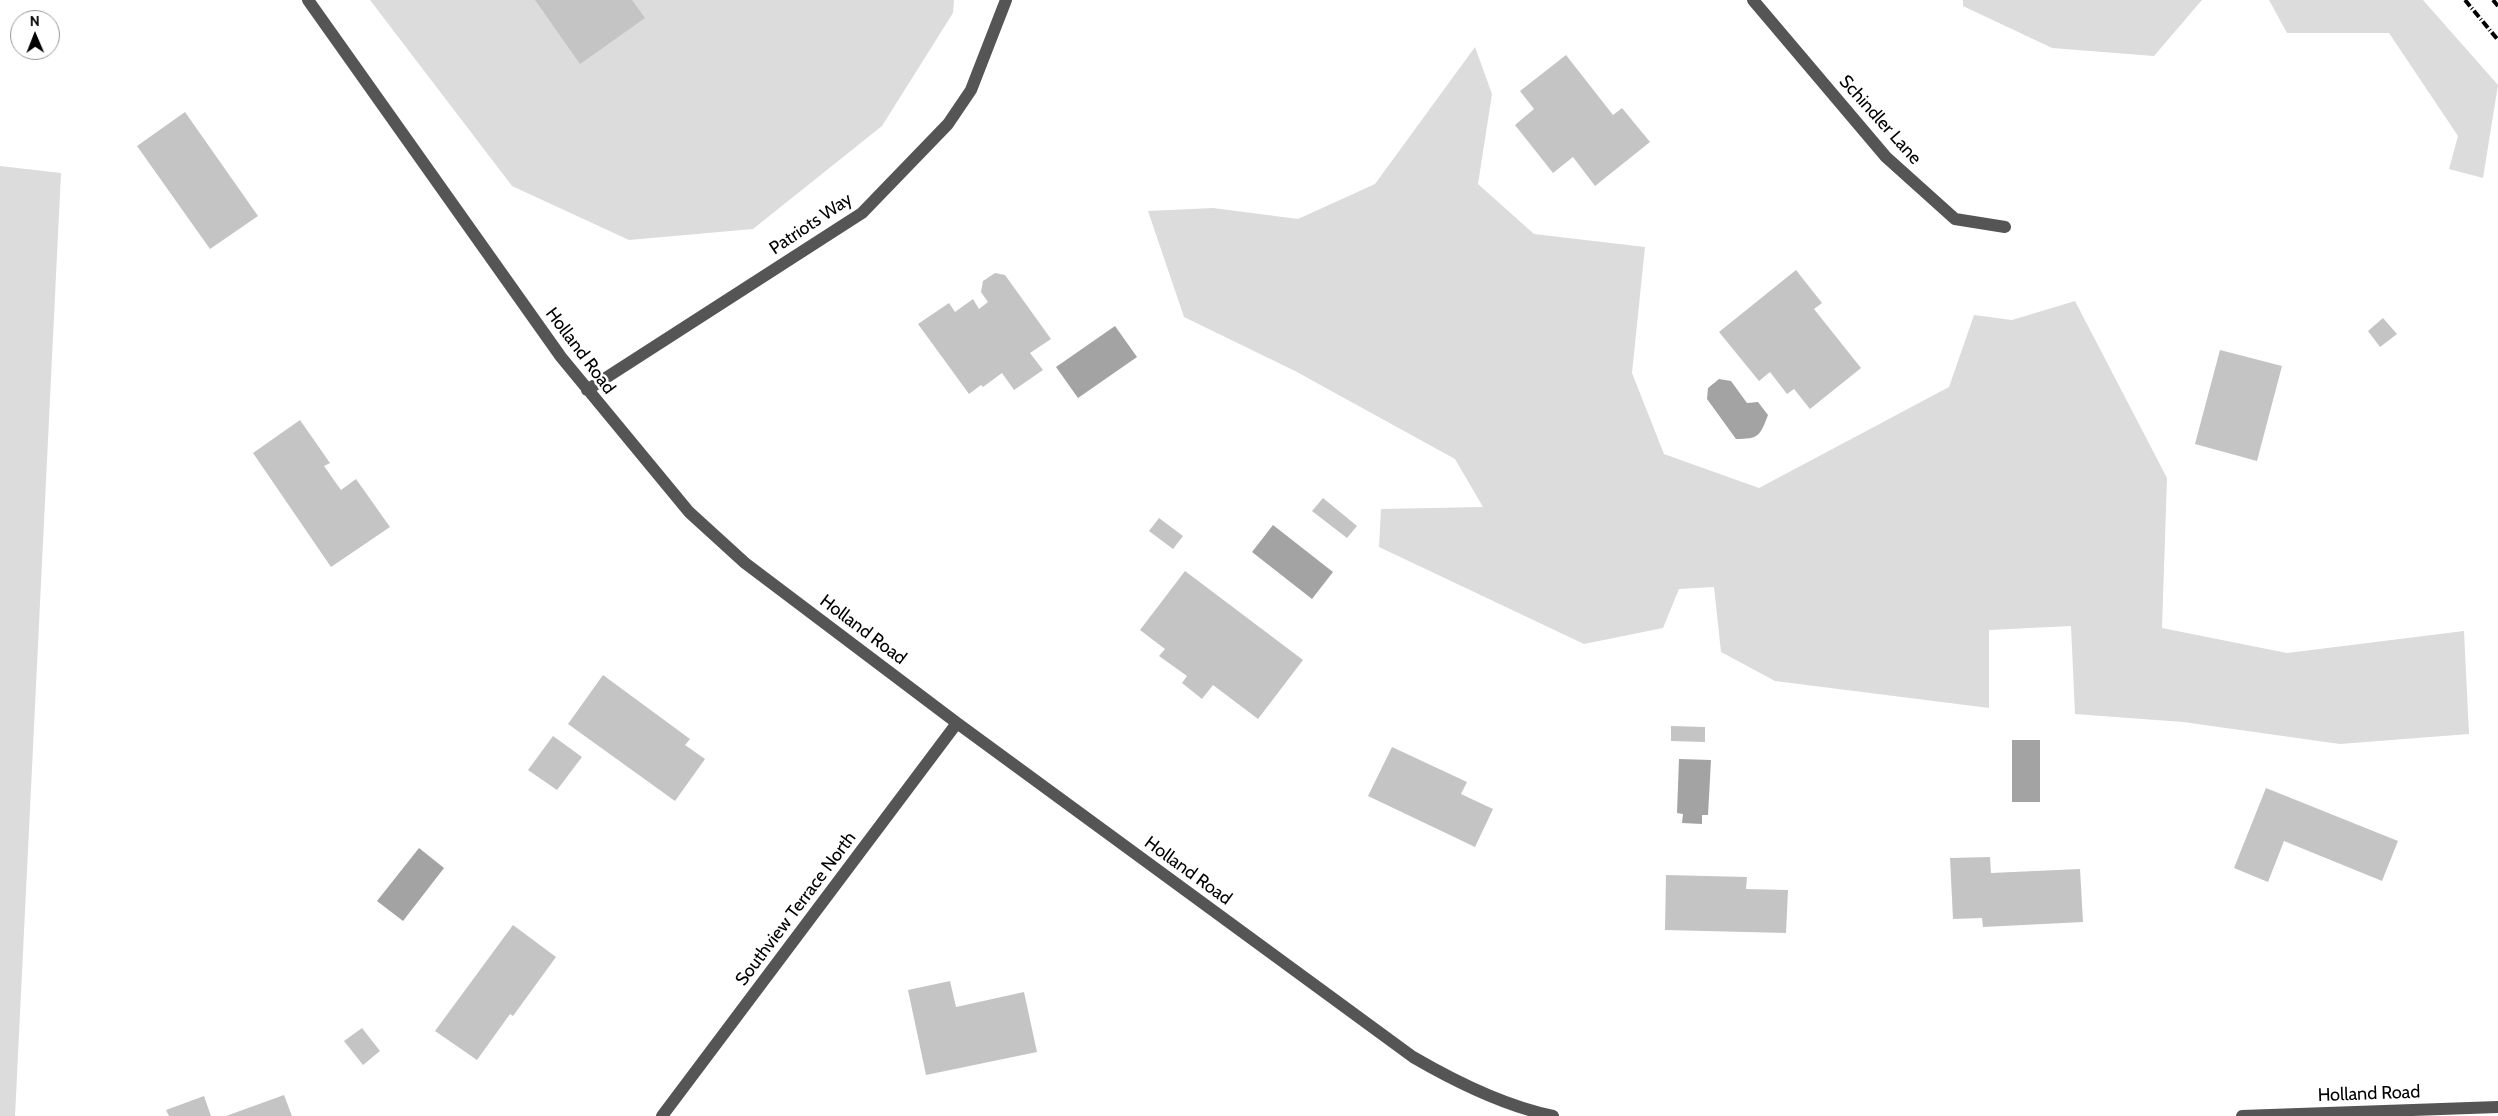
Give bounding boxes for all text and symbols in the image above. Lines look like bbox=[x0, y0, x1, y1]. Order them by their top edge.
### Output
north arrow bbox=[10, 10, 60, 60]
text: N bbox=[30, 12, 40, 30]
street label: Schindler Lane bbox=[1834, 71, 1926, 169]
street label: Patriots Way bbox=[766, 188, 856, 260]
street label: Holland Road bbox=[540, 304, 620, 398]
street label: Holland Road bbox=[816, 590, 910, 670]
street label: Southview Terrace North bbox=[731, 828, 861, 990]
street label: Holland Road bbox=[1140, 832, 1236, 910]
street label: Holland Road bbox=[2317, 1081, 2421, 1107]

